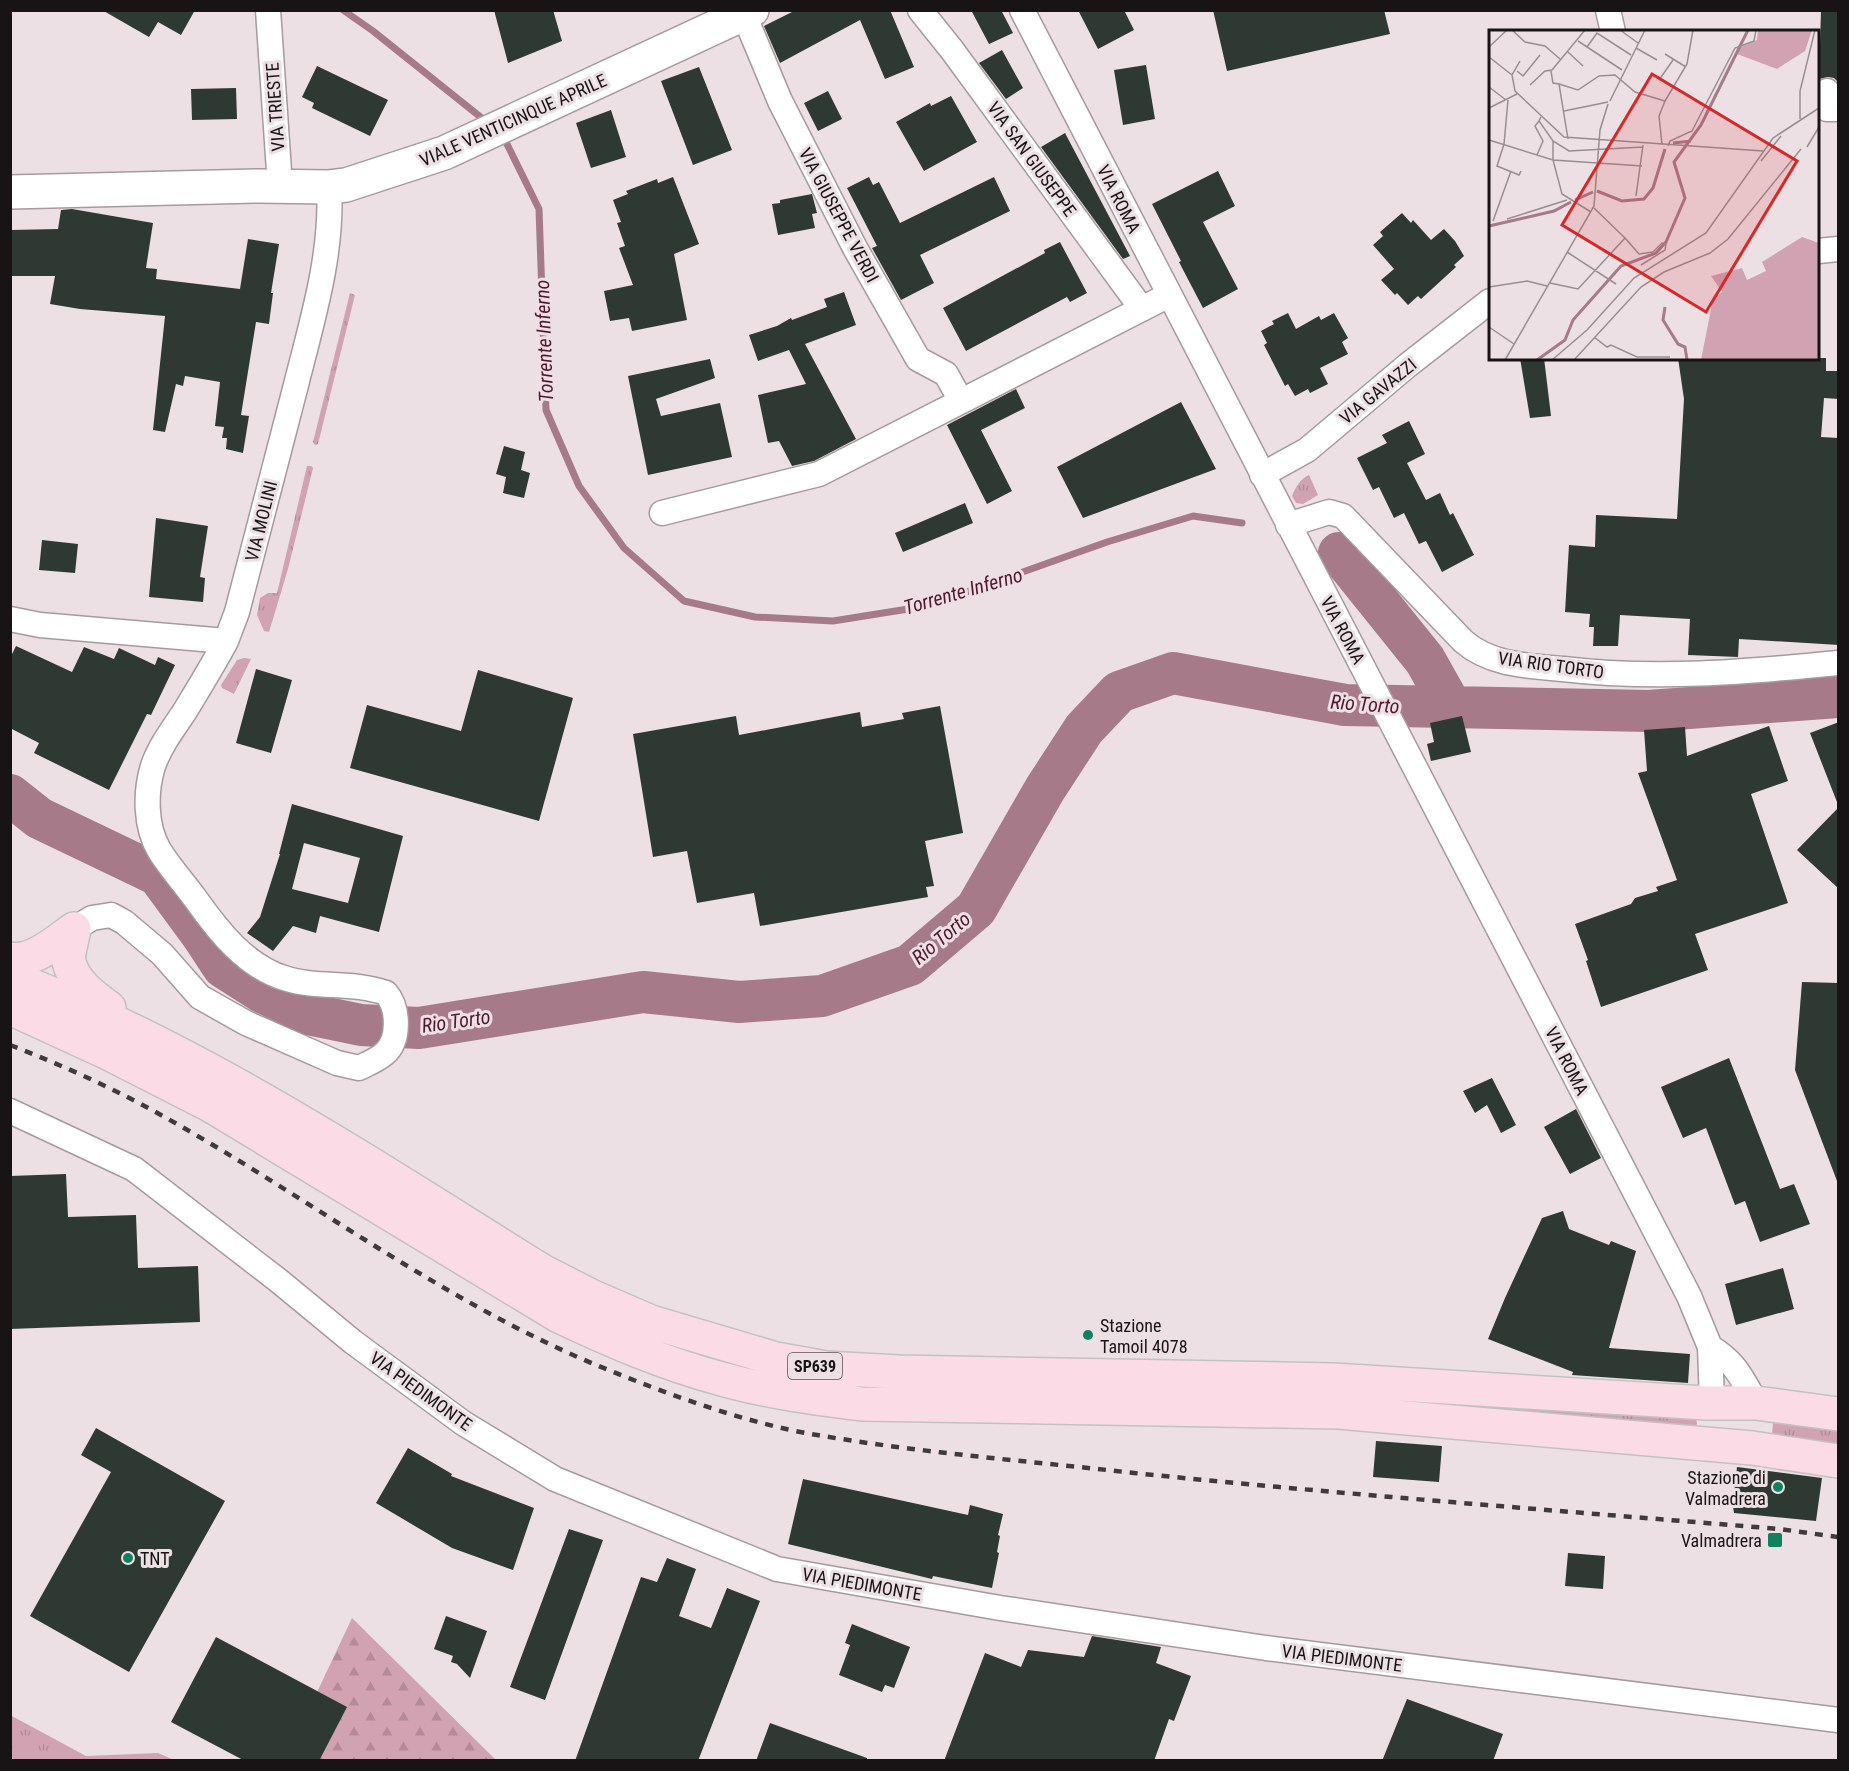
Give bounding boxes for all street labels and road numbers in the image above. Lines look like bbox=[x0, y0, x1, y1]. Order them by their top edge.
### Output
street label: VIA TRIESTE bbox=[261, 62, 289, 152]
street label: VIALE VENTICINQUE APRILE bbox=[416, 69, 610, 171]
street label: VIA SAN GIUSEPPE bbox=[983, 98, 1081, 220]
street label: VIA GIUSEPPE VERDI bbox=[795, 144, 883, 286]
street label: VIA ROMA bbox=[1093, 161, 1145, 237]
street label: VIA GAVAZZI bbox=[1335, 354, 1421, 428]
street label: VIA MOLINI bbox=[241, 478, 281, 564]
street label: VIA ROMA bbox=[1316, 592, 1370, 668]
street label: VIA RIO TORTO bbox=[1497, 647, 1605, 683]
street label: VIA ROMA bbox=[1541, 1023, 1593, 1099]
street label: VIA PIEDIMONTE bbox=[366, 1347, 476, 1435]
road number: SP639 bbox=[788, 1353, 842, 1379]
street label: VIA PIEDIMONTE bbox=[801, 1563, 923, 1605]
street label: VIA PIEDIMONTE bbox=[1281, 1640, 1403, 1676]

